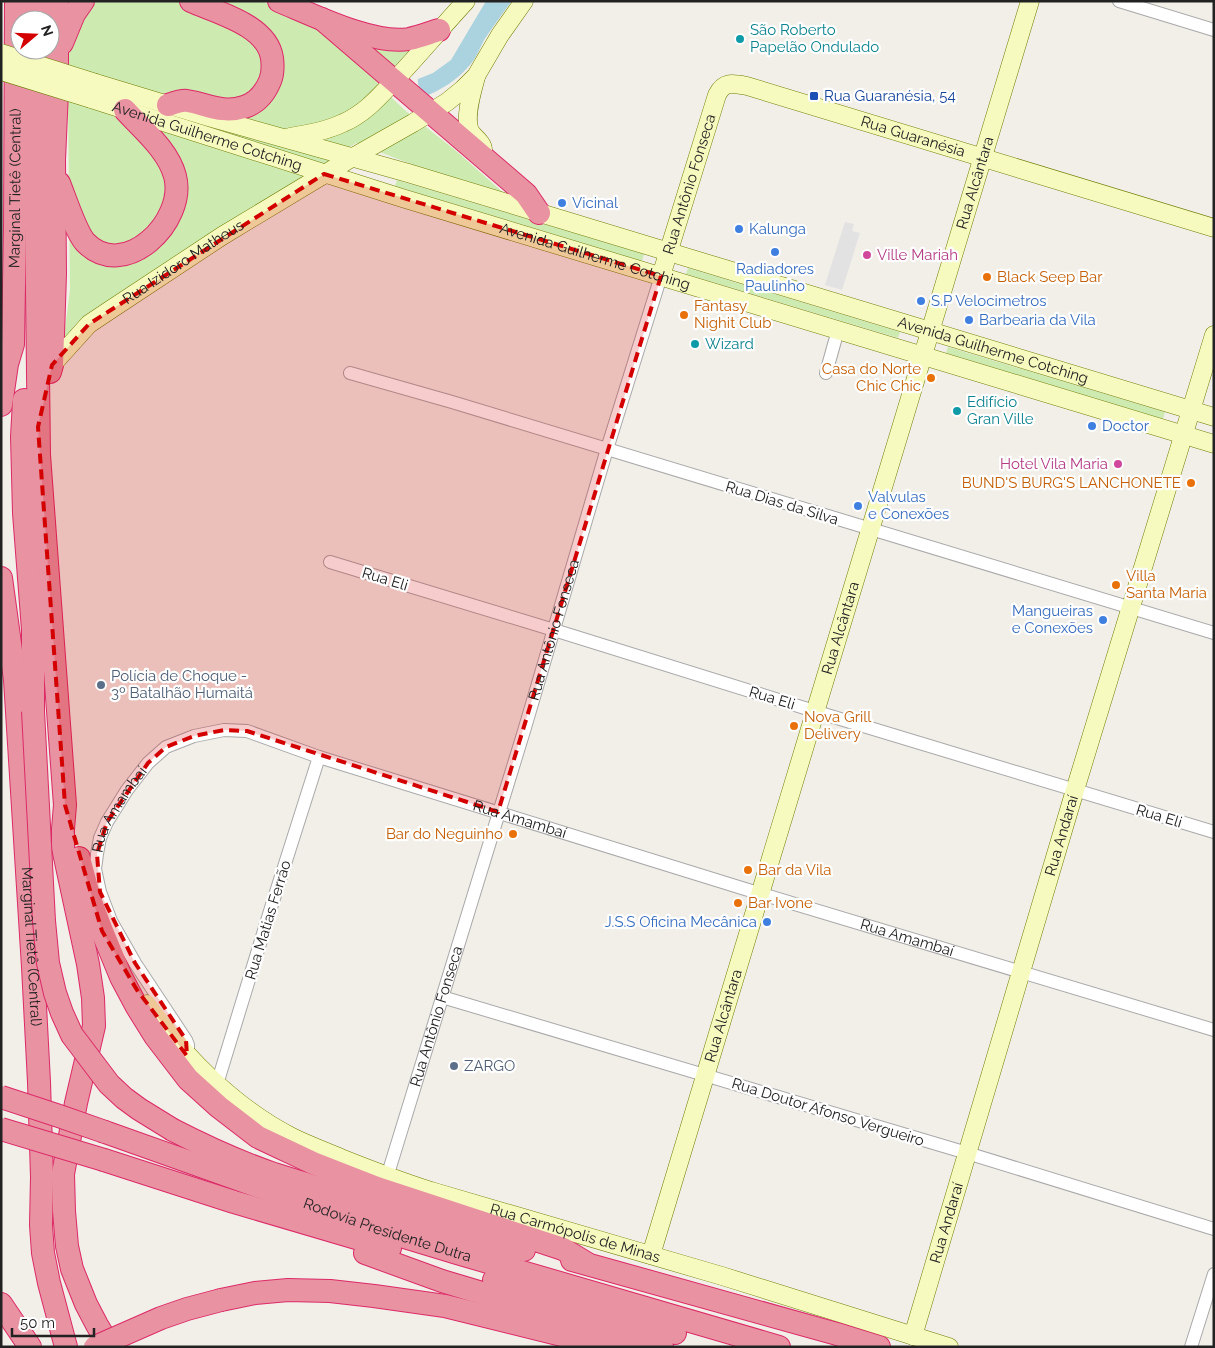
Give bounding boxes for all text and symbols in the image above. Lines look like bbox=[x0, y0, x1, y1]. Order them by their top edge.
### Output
north arrow bbox=[10, 10, 60, 60]
place label: São Roberto Papelão Ondulado bbox=[750, 21, 879, 56]
text: N bbox=[38, 23, 57, 38]
marker: São Roberto Papelão Ondulado bbox=[734, 33, 746, 45]
place label: Rua Guaranésia, 54 bbox=[824, 87, 956, 105]
marker: Rua Guaranésia, 54 bbox=[808, 90, 820, 102]
street label: Avenida Guilherme Cotching bbox=[110, 97, 304, 175]
street label: Marginal Tietê (Central) bbox=[5, 108, 25, 268]
street label: Rua Antônio Fonseca bbox=[659, 112, 720, 257]
street label: Rua Guaranésia bbox=[859, 112, 967, 161]
street label: Rua Alcântara bbox=[953, 134, 998, 232]
place label: Vicinal bbox=[572, 194, 619, 212]
marker: Vicinal bbox=[556, 197, 568, 209]
street label: Rua Izidoro Matheus bbox=[119, 216, 247, 308]
street label: Avenida Guilherme Cotching bbox=[497, 219, 692, 294]
place label: Kalunga bbox=[749, 220, 806, 238]
marker: Kalunga bbox=[733, 223, 745, 235]
marker: Radiadores Paulinho bbox=[769, 246, 781, 258]
place label: Ville Mariah bbox=[877, 246, 958, 264]
marker: Ville Mariah bbox=[861, 249, 873, 261]
place label: Radiadores Paulinho bbox=[736, 260, 814, 295]
place label: Black Seep Bar bbox=[997, 268, 1103, 286]
marker: Black Seep Bar bbox=[981, 271, 993, 283]
place label: S.P Velocimetros bbox=[931, 292, 1046, 310]
marker: S.P Velocimetros bbox=[915, 295, 927, 307]
place label: Fantasy Nighit Club bbox=[694, 297, 772, 332]
marker: Fantasy Nighit Club bbox=[678, 309, 690, 321]
place label: Barbearia da Vila bbox=[979, 311, 1096, 329]
street label: Avenida Guilherme Cotching bbox=[896, 313, 1091, 387]
marker: Barbearia da Vila bbox=[963, 314, 975, 326]
place label: Wizard bbox=[705, 335, 754, 353]
marker: Wizard bbox=[689, 338, 701, 350]
place label: Casa do Norte Chic Chic bbox=[822, 360, 921, 395]
marker: Casa do Norte Chic Chic bbox=[925, 372, 937, 384]
place label: Edifício Gran Ville bbox=[967, 393, 1034, 428]
marker: Edifício Gran Ville bbox=[951, 405, 963, 417]
place label: Doctor bbox=[1102, 417, 1150, 435]
marker: Doctor bbox=[1086, 420, 1098, 432]
place label: Hotel Vila Maria bbox=[1000, 455, 1108, 473]
marker: Hotel Vila Maria bbox=[1112, 458, 1124, 470]
place label: BUND'S BURG'S LANCHONETE bbox=[962, 474, 1181, 492]
street label: Rua Dias da Silva bbox=[723, 477, 841, 529]
marker: BUND'S BURG'S LANCHONETE bbox=[1185, 477, 1197, 489]
place label: Valvulas e Conexões bbox=[868, 488, 949, 523]
marker: Valvulas e Conexões bbox=[852, 500, 864, 512]
street label: Rua Antônio Fonseca bbox=[524, 557, 583, 703]
street label: Rua Eli bbox=[360, 564, 410, 594]
place label: Villa Santa Maria bbox=[1126, 567, 1207, 602]
street label: Rua Alcântara bbox=[818, 579, 863, 677]
marker: Villa Santa Maria bbox=[1110, 579, 1122, 591]
place label: Mangueiras e Conexões bbox=[1012, 602, 1093, 637]
marker: Mangueiras e Conexões bbox=[1097, 614, 1109, 626]
place label: Polícia de Choque - 3º Batalhão Humaitá bbox=[111, 667, 253, 702]
marker: Polícia de Choque - 3º Batalhão Humaitá bbox=[95, 679, 107, 691]
street label: Rua Eli bbox=[747, 683, 797, 713]
place label: Nova Grill Delivery bbox=[804, 708, 872, 743]
marker: Nova Grill Delivery bbox=[788, 720, 800, 732]
street label: Rua Amambaí bbox=[88, 762, 151, 854]
street label: Rua Andaraí bbox=[1041, 792, 1082, 878]
street label: Rua Amambaí bbox=[471, 796, 569, 842]
street label: Rua Eli bbox=[1134, 801, 1184, 831]
place label: Bar do Neguinho bbox=[386, 825, 503, 843]
marker: Bar do Neguinho bbox=[507, 828, 519, 840]
street label: Rua Matias Ferrão bbox=[241, 858, 295, 982]
place label: Bar da Vila bbox=[758, 861, 831, 879]
marker: Bar da Vila bbox=[742, 864, 754, 876]
street label: Marginal Tietê (Central) bbox=[18, 866, 45, 1027]
place label: Bar Ivone bbox=[748, 894, 813, 912]
marker: Bar Ivone bbox=[732, 897, 744, 909]
place label: J.S.S Oficina Mecânica bbox=[604, 913, 757, 931]
street label: Rua Amambaí bbox=[858, 915, 957, 960]
marker: J.S.S Oficina Mecânica bbox=[761, 916, 773, 928]
street label: Rua Antônio Fonseca bbox=[406, 944, 466, 1089]
street label: Rua Alcântara bbox=[701, 967, 746, 1064]
place label: ZARGO bbox=[464, 1057, 515, 1075]
marker: ZARGO bbox=[448, 1060, 460, 1072]
street label: Rua Doutor Afonso Vergueiro bbox=[730, 1074, 926, 1150]
street label: Rua Andaraí bbox=[926, 1180, 967, 1265]
street label: Rodovia Presidente Dutra bbox=[301, 1194, 474, 1266]
street label: Rua Carmópolis de Minas bbox=[488, 1200, 662, 1266]
scale bar bbox=[12, 1306, 95, 1338]
text: 50 m bbox=[20, 1314, 55, 1332]

